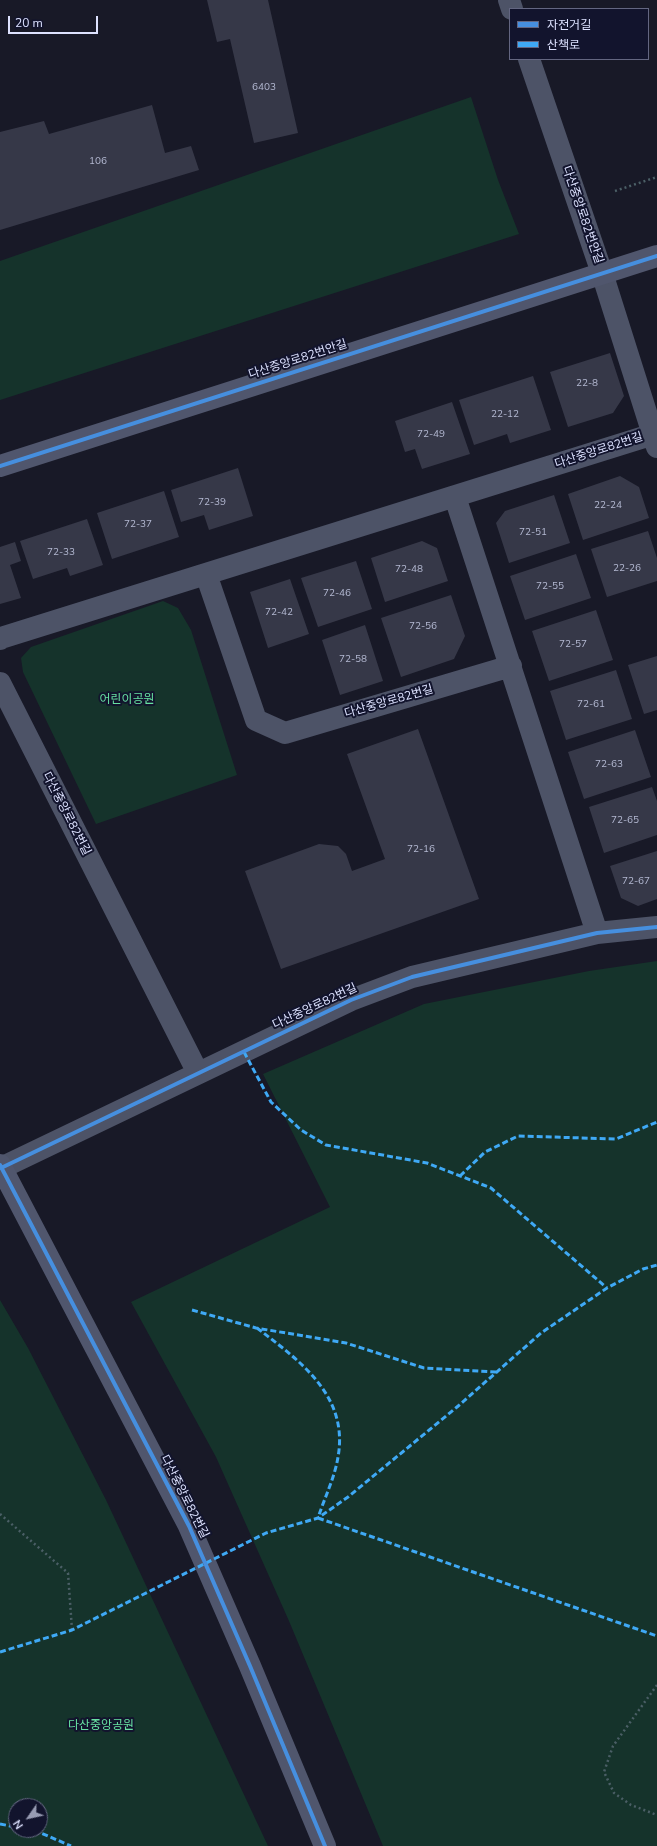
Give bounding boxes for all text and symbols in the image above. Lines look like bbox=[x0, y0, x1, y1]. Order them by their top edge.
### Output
scale bar bbox=[10, 8, 100, 34]
legend bbox=[509, 8, 649, 60]
text: 20 m bbox=[15, 15, 43, 31]
text: 자전거길 bbox=[547, 17, 591, 33]
text: 산책로 bbox=[547, 37, 580, 53]
house number: 6403 bbox=[252, 82, 276, 94]
house number: 106 bbox=[89, 156, 107, 168]
street label: 다산중앙로82번안길 bbox=[558, 164, 606, 266]
street label: 다산중앙로82번안길 bbox=[247, 337, 349, 383]
house number: 22-8 bbox=[576, 378, 598, 390]
house number: 22-12 bbox=[491, 409, 519, 421]
house number: 72-49 bbox=[417, 429, 445, 441]
street label: 다산중앙로82번길 bbox=[553, 430, 645, 472]
house number: 72-39 bbox=[198, 497, 226, 509]
house number: 22-24 bbox=[594, 500, 622, 512]
house number: 72-37 bbox=[124, 519, 152, 531]
house number: 72-51 bbox=[519, 527, 547, 539]
house number: 72-33 bbox=[47, 547, 75, 559]
house number: 22-26 bbox=[613, 563, 641, 575]
house number: 72-48 bbox=[395, 564, 423, 576]
house number: 72-55 bbox=[536, 581, 564, 593]
house number: 72-46 bbox=[323, 588, 351, 600]
house number: 72-42 bbox=[265, 607, 293, 619]
house number: 72-56 bbox=[409, 621, 437, 633]
house number: 72-57 bbox=[559, 639, 587, 651]
house number: 72-58 bbox=[339, 654, 367, 666]
street label: 다산중앙로82번길 bbox=[343, 682, 435, 722]
park label: 어린이공원 bbox=[99, 693, 155, 707]
house number: 72-61 bbox=[577, 699, 605, 711]
house number: 72-63 bbox=[595, 759, 623, 771]
street label: 다산중앙로82번길 bbox=[39, 770, 93, 858]
house number: 72-65 bbox=[611, 815, 639, 827]
house number: 72-16 bbox=[407, 844, 435, 856]
house number: 72-67 bbox=[622, 876, 650, 888]
street label: 다산중앙로82번길 bbox=[270, 981, 360, 1033]
street label: 다산중앙로82번길 bbox=[157, 1453, 211, 1541]
park label: 다산중앙공원 bbox=[68, 1719, 134, 1733]
north arrow bbox=[8, 1798, 48, 1838]
text: N bbox=[10, 1817, 27, 1832]

